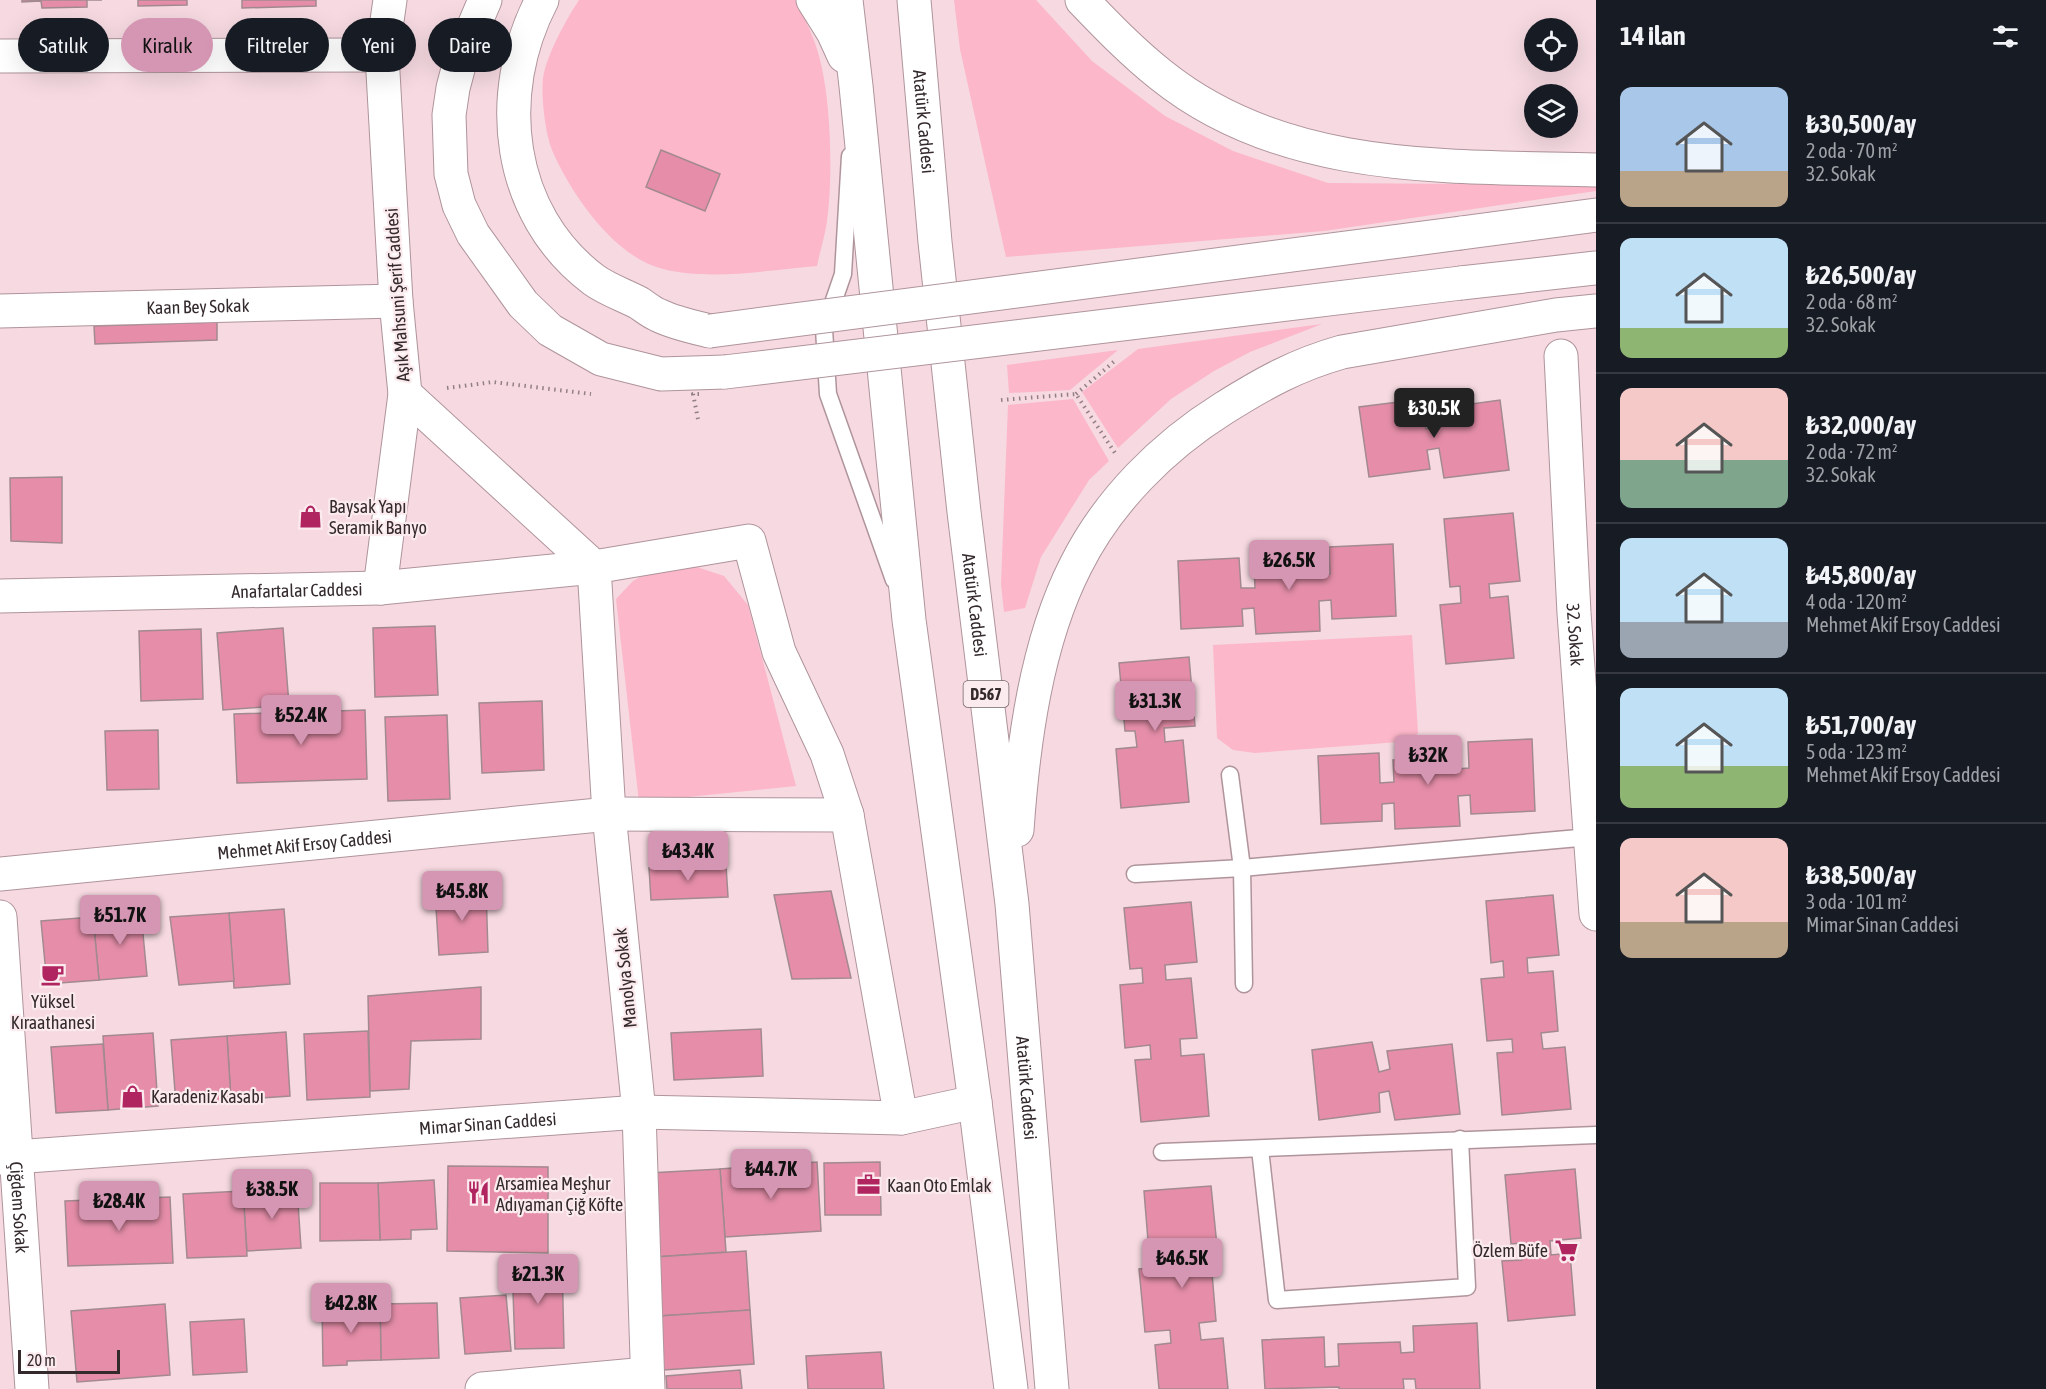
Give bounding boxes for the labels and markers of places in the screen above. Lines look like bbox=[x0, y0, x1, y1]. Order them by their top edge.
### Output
pin: ₺30.5K bbox=[1385, 388, 1483, 439]
place label: Baysak Yapı Seramik Banyo bbox=[329, 496, 427, 538]
shop icon: Baysak Yapı Seramik Banyo bbox=[298, 503, 324, 529]
pin: ₺26.5K bbox=[1240, 540, 1338, 591]
pin: ₺31.3K bbox=[1106, 681, 1204, 732]
pin: ₺52.4K bbox=[252, 695, 350, 746]
pin: ₺32K bbox=[1392, 735, 1464, 786]
pin: ₺43.4K bbox=[639, 831, 737, 882]
pin: ₺45.8K bbox=[413, 871, 511, 922]
pin: ₺51.7K bbox=[71, 895, 169, 946]
cafe icon: Yüksel Kıraathanesi bbox=[40, 962, 66, 988]
place label: Yüksel Kıraathanesi bbox=[11, 991, 95, 1033]
shop icon: Karadeniz Kasabı bbox=[120, 1083, 146, 1109]
place label: Karadeniz Kasabı bbox=[151, 1086, 264, 1107]
pin: ₺44.7K bbox=[722, 1149, 820, 1200]
pin: ₺38.5K bbox=[223, 1169, 321, 1220]
office icon: Kaan Oto Emlak bbox=[856, 1172, 882, 1198]
place label: Arsamiea Meşhur Adıyaman Çiğ Köfte bbox=[496, 1173, 623, 1215]
place label: Kaan Oto Emlak bbox=[887, 1175, 992, 1196]
restaurant icon: Arsamiea Meşhur Adıyaman Çiğ Köfte bbox=[465, 1180, 491, 1206]
pin: ₺28.4K bbox=[70, 1181, 168, 1232]
supermarket icon: Özlem Büfe bbox=[1553, 1237, 1579, 1263]
pin: ₺46.5K bbox=[1133, 1238, 1231, 1289]
place label: Özlem Büfe bbox=[1472, 1240, 1548, 1261]
pin: ₺21.3K bbox=[489, 1254, 587, 1305]
pin: ₺42.8K bbox=[302, 1283, 400, 1334]

